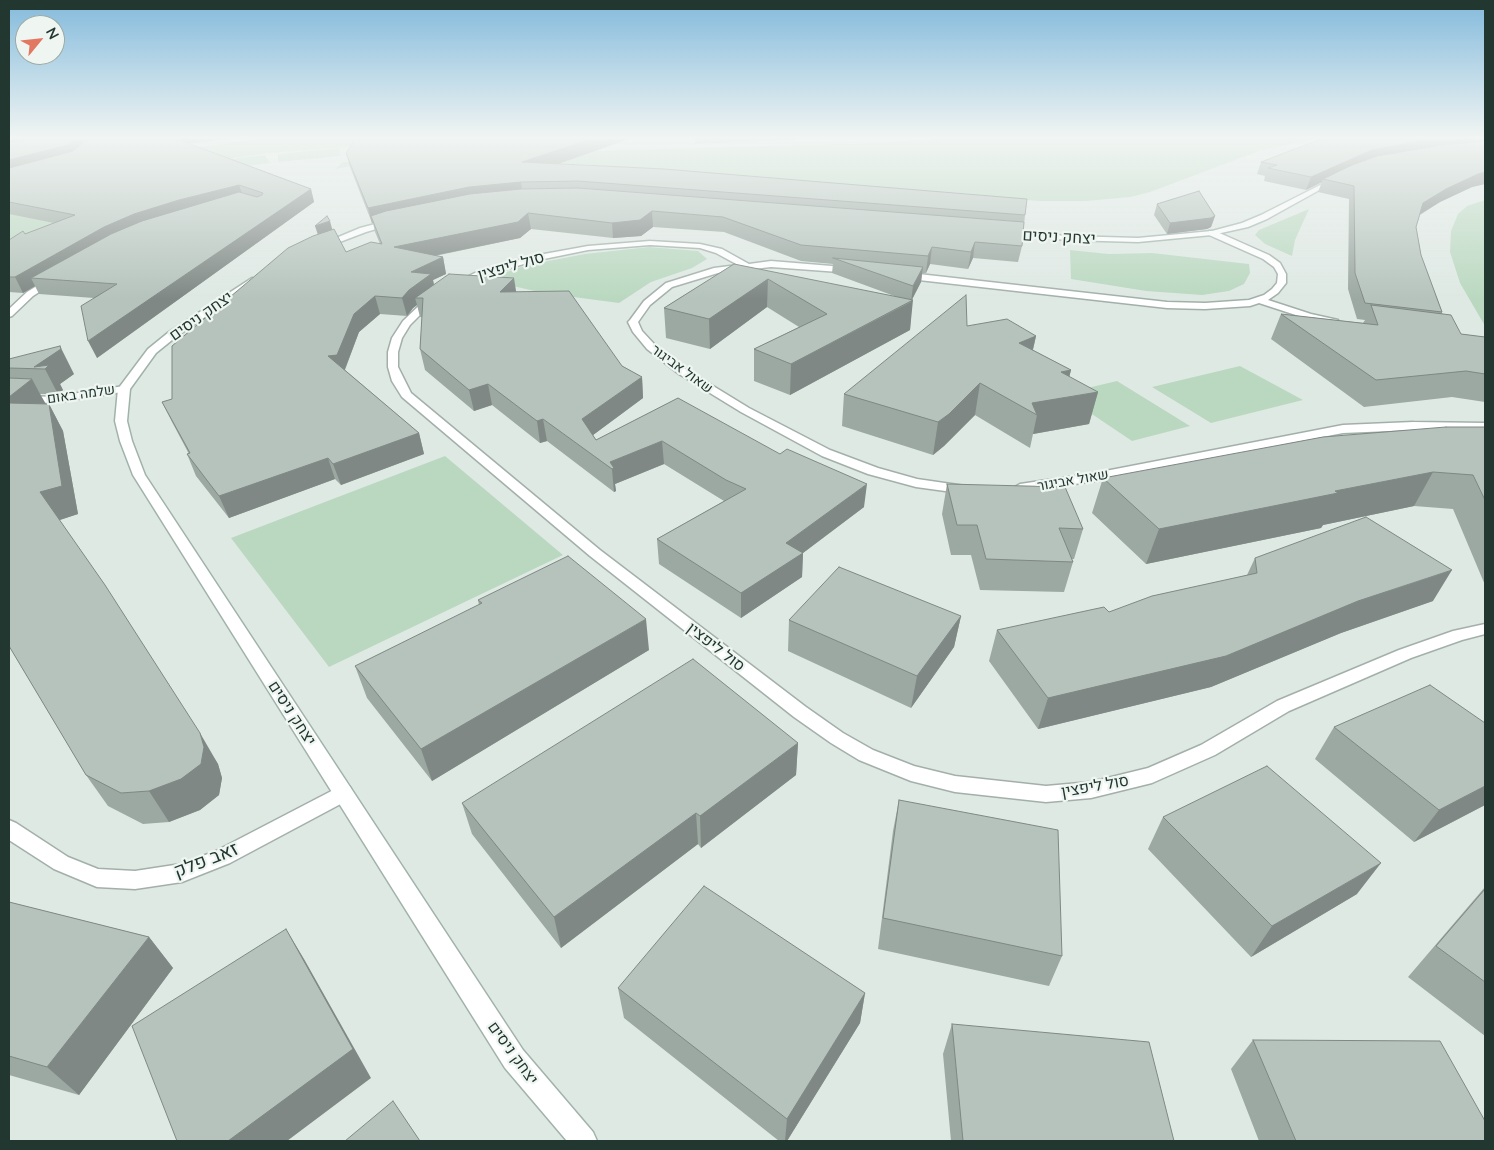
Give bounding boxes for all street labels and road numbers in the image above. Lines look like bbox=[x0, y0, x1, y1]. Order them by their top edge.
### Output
street label: יצחק ניסים bbox=[1022, 225, 1096, 249]
street label: סול ליפצין bbox=[475, 247, 547, 285]
street label: יצחק ניסים bbox=[166, 287, 236, 345]
street label: שאול אביגור bbox=[648, 341, 716, 397]
street label: שלמה באום bbox=[46, 381, 116, 407]
street label: שאול אביגור bbox=[1036, 465, 1110, 495]
street label: סול ליפצין bbox=[683, 618, 749, 676]
street label: יצחק ניסים bbox=[264, 677, 320, 749]
street label: סול ליפצין bbox=[1060, 771, 1130, 801]
street label: זאב פלק bbox=[171, 837, 241, 883]
street label: יצחק ניסים bbox=[484, 1018, 542, 1088]

